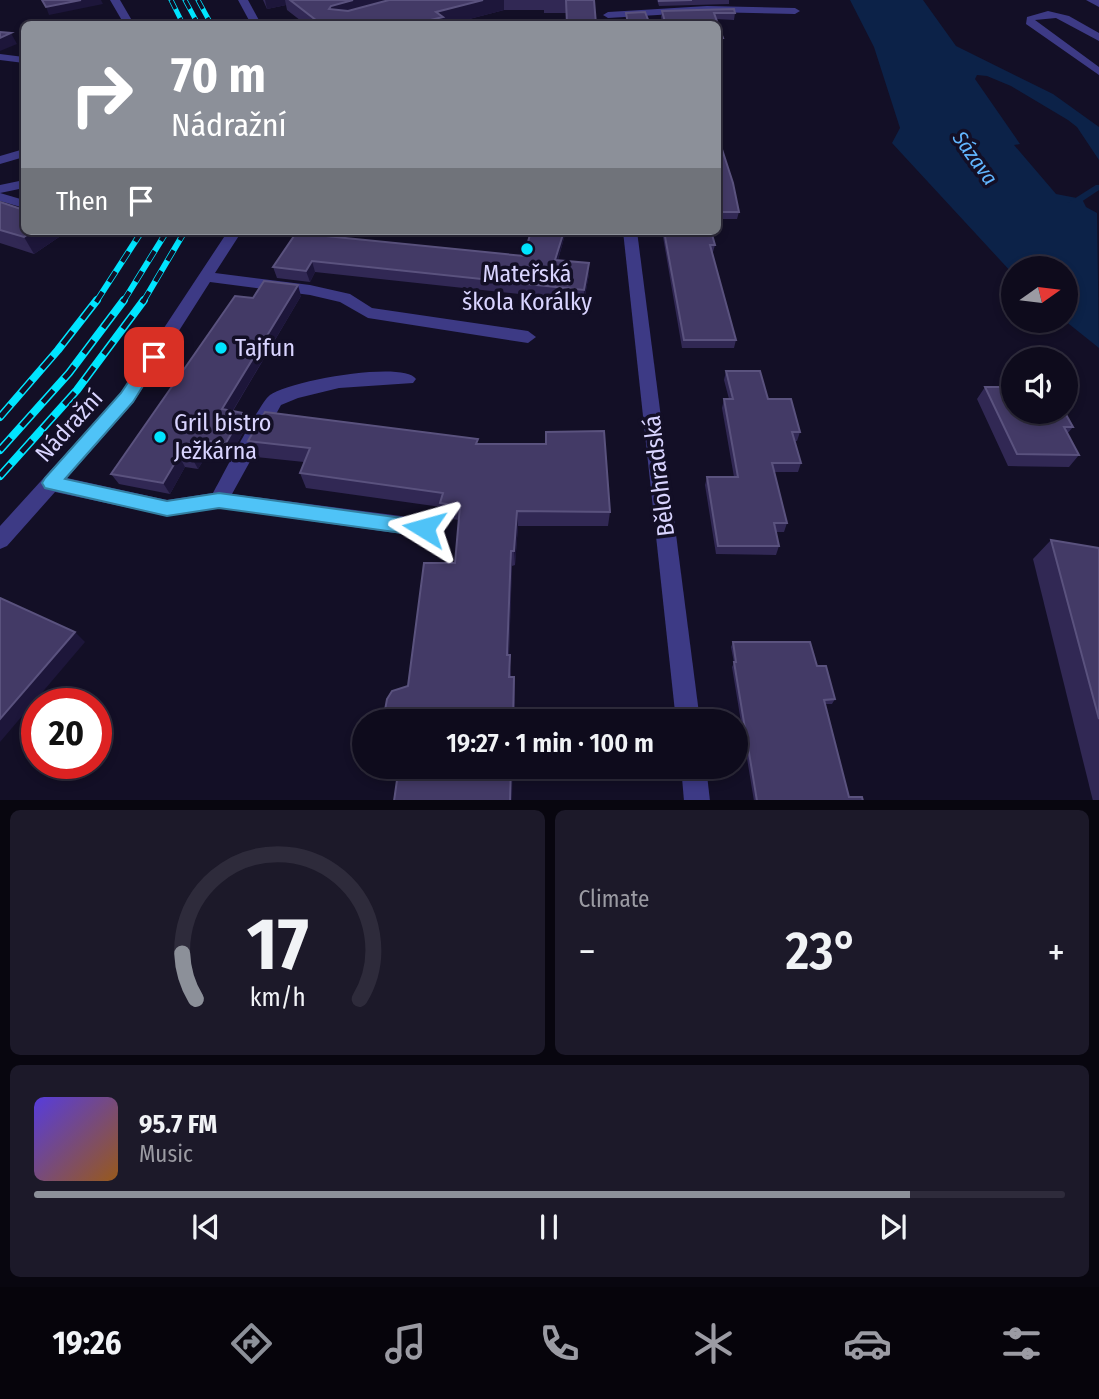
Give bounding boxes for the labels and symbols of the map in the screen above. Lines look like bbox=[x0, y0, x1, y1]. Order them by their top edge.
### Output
water label: Sázava bbox=[946, 125, 1003, 190]
marker: Mateřská škola Korálky bbox=[519, 241, 535, 257]
north arrow bbox=[1001, 256, 1078, 332]
place label: Mateřská škola Korálky bbox=[462, 260, 592, 316]
pin bbox=[124, 327, 184, 387]
place label: Tajfun bbox=[235, 334, 295, 362]
marker: Tajfun bbox=[213, 340, 229, 356]
street label: Nádražní bbox=[30, 384, 108, 468]
place label: Gril bistro Ježkárna bbox=[174, 409, 271, 465]
street label: Bělohradská bbox=[638, 414, 680, 538]
marker: Gril bistro Ježkárna bbox=[152, 429, 168, 445]
position arrow bbox=[387, 491, 461, 565]
speed limit sign: 20 bbox=[21, 688, 112, 779]

